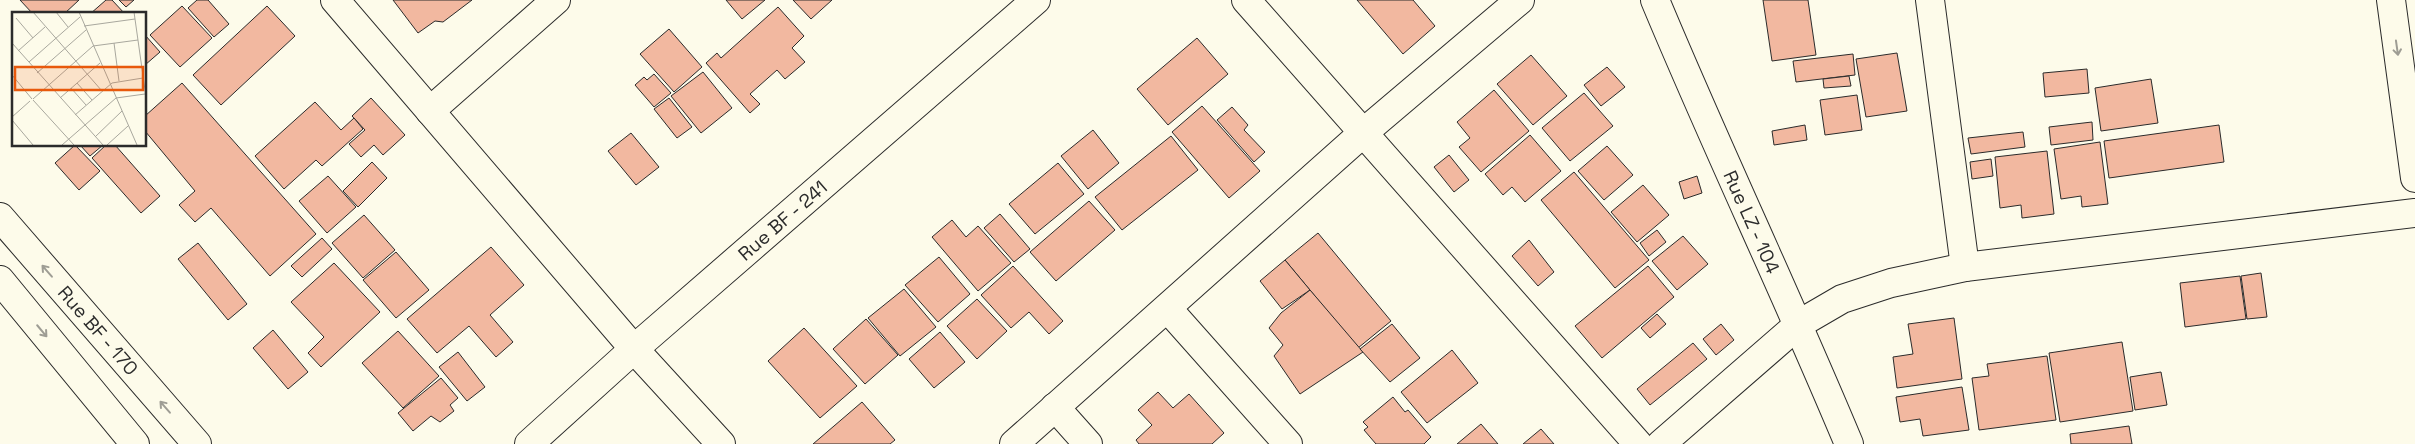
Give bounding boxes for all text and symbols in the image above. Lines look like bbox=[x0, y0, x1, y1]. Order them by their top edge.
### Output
inset map bbox=[12, 12, 146, 146]
one-way arrow bbox=[2393, 40, 2403, 56]
street label: Rue LZ - 104 bbox=[1717, 166, 1785, 278]
street label: Rue BF - 241 bbox=[733, 175, 832, 266]
one-way arrow bbox=[41, 265, 53, 278]
street label: Rue BF - 170 bbox=[52, 281, 144, 381]
one-way arrow bbox=[37, 324, 48, 337]
one-way arrow bbox=[159, 401, 171, 414]

